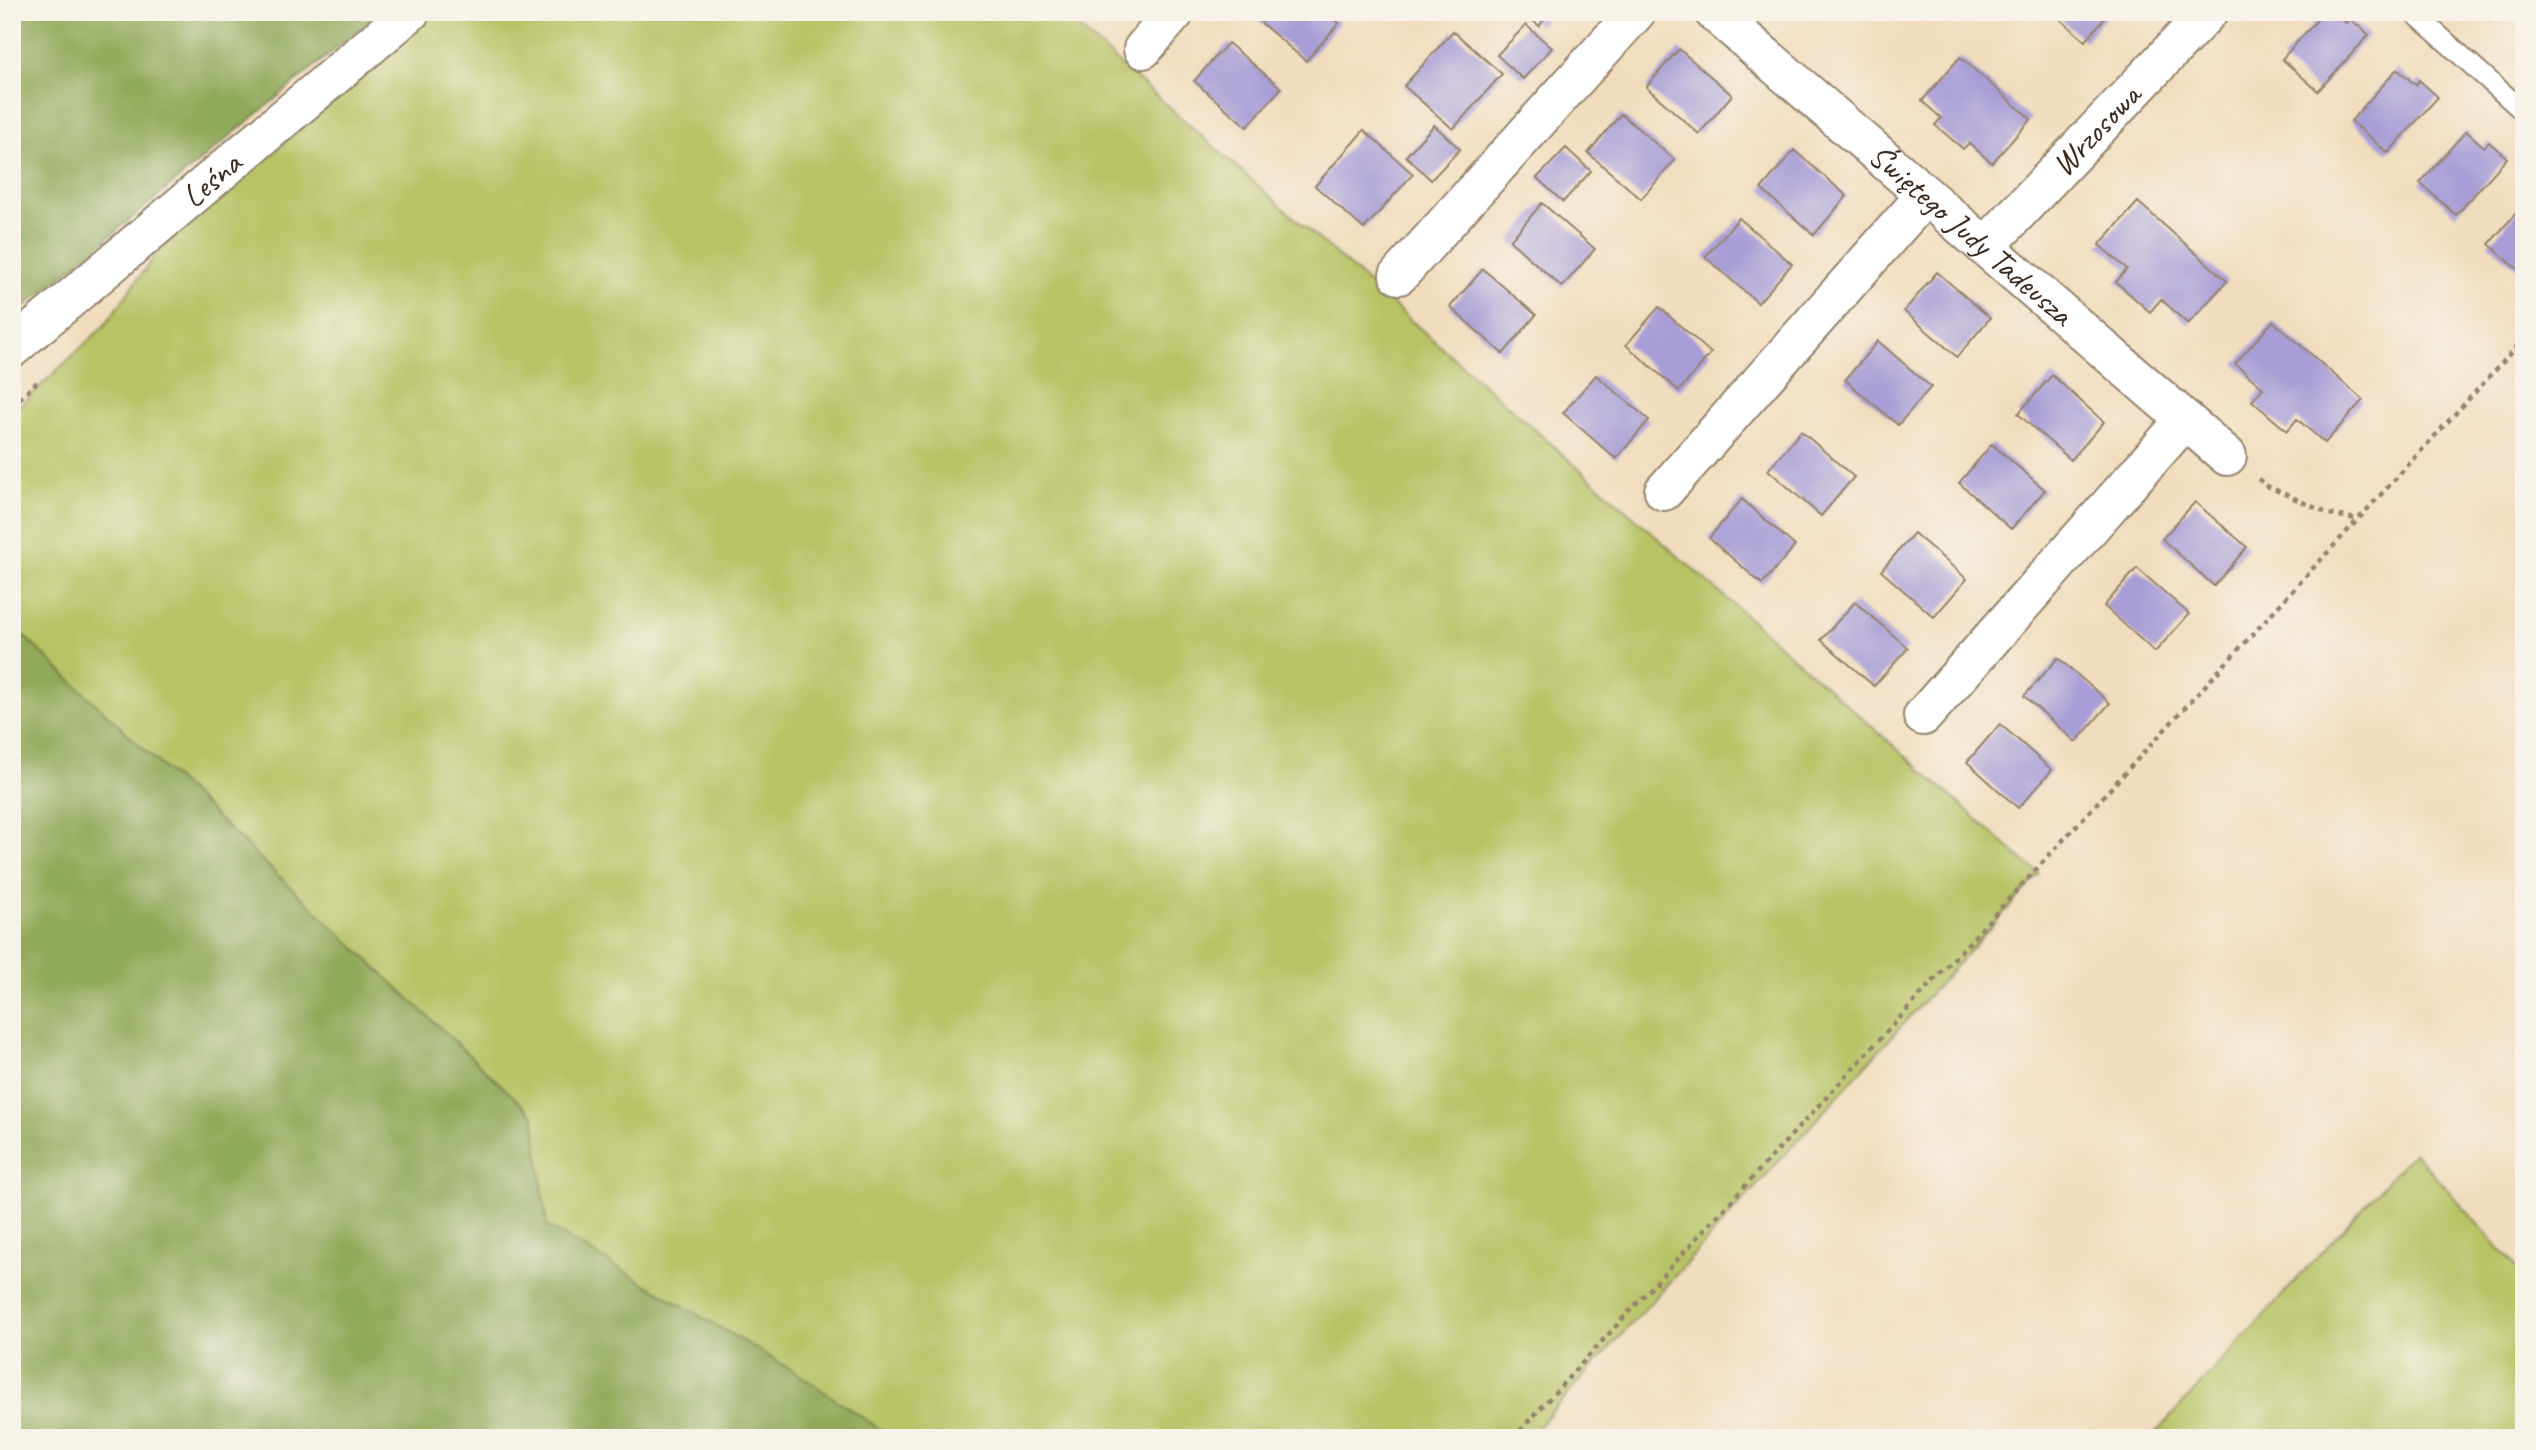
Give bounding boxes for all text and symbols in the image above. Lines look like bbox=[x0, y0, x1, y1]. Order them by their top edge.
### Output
street label: Wrzosowa bbox=[2042, 74, 2151, 185]
street label: Świętego Judy Tadeusza bbox=[1860, 135, 2084, 336]
street label: Leśna bbox=[173, 141, 252, 217]

